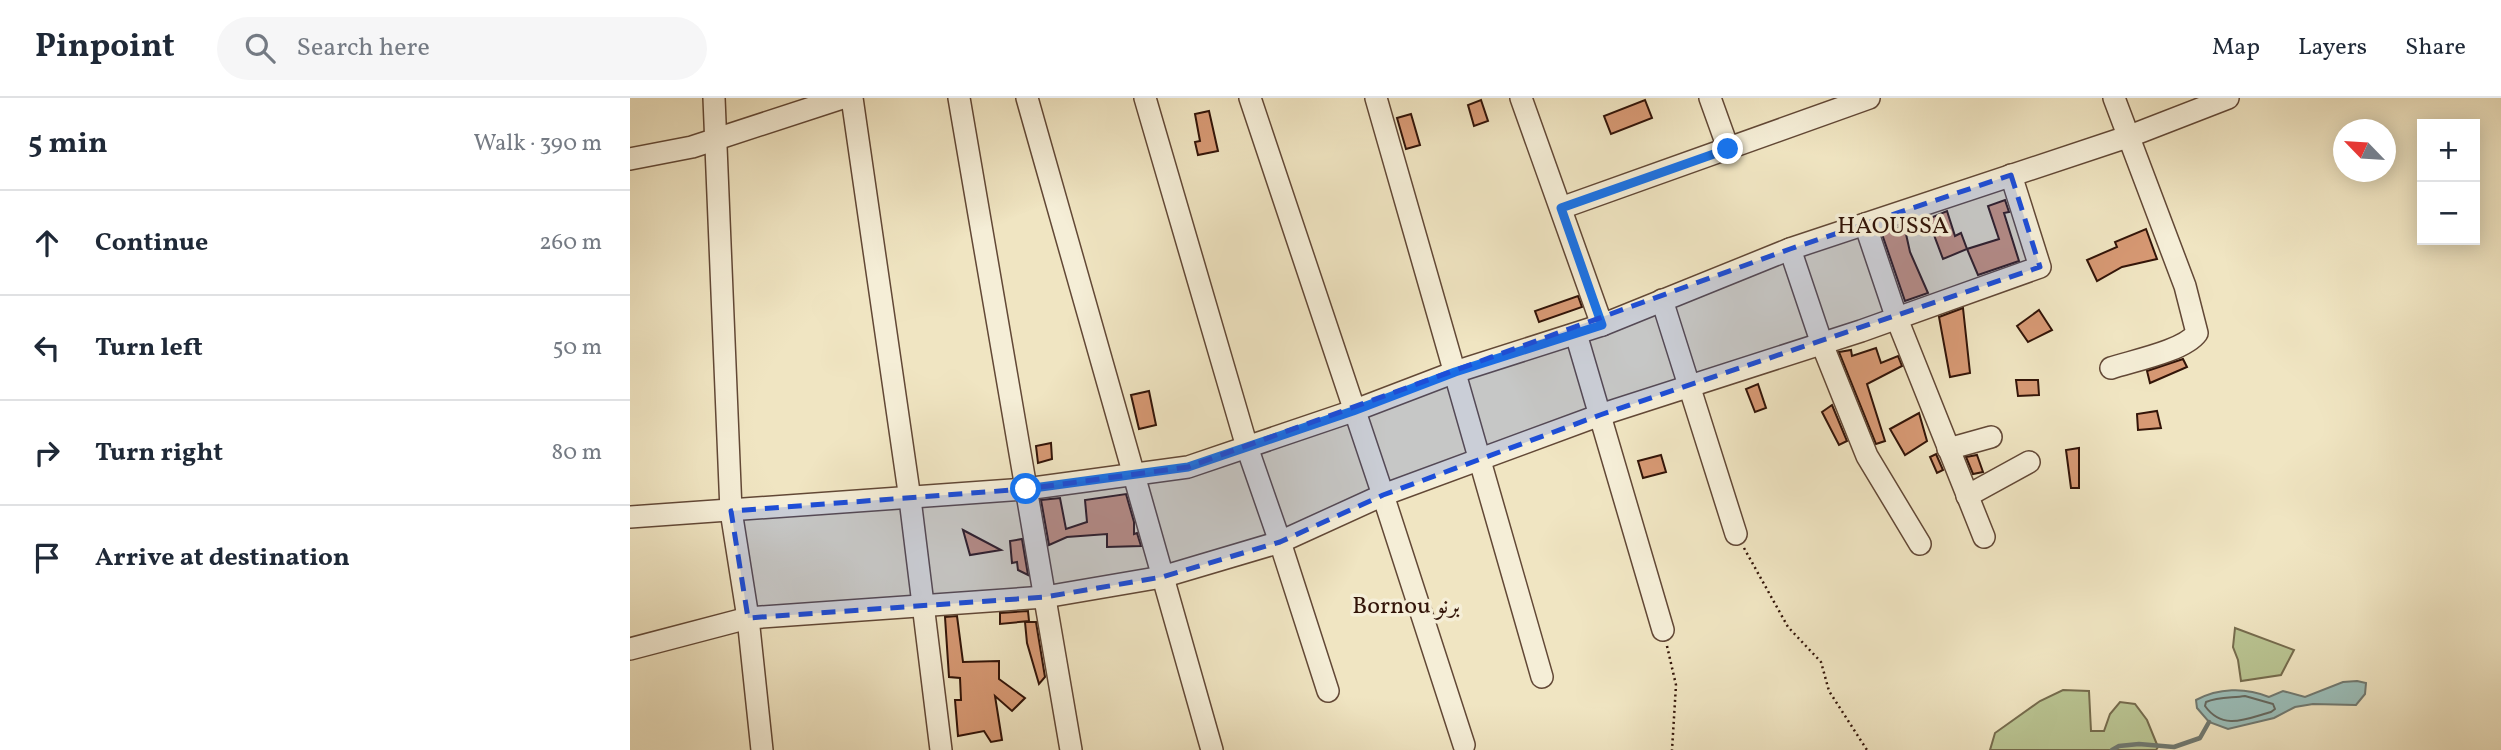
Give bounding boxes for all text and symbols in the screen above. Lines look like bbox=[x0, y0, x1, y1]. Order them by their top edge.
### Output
search box bbox=[217, 17, 707, 80]
text: Pinpoint bbox=[35, 25, 175, 71]
icon: search bbox=[241, 29, 279, 67]
text: Search here bbox=[297, 30, 430, 66]
text: Map bbox=[2212, 31, 2260, 65]
text: Layers bbox=[2298, 31, 2367, 65]
text: Share bbox=[2405, 31, 2466, 65]
north arrow bbox=[2333, 119, 2396, 182]
map controls bbox=[2417, 119, 2480, 245]
button: + bbox=[2417, 119, 2480, 182]
text: 5 min bbox=[28, 123, 108, 165]
text: Walk · 390 m bbox=[473, 128, 602, 160]
route end bbox=[1712, 133, 1743, 164]
button: − bbox=[2417, 182, 2480, 245]
district label: HAOUSSA bbox=[1837, 210, 1949, 244]
icon: ahead bbox=[28, 224, 66, 262]
text: Continue bbox=[95, 225, 208, 261]
text: 260 m bbox=[539, 227, 602, 259]
icon: left bbox=[28, 329, 66, 367]
text: Turn left bbox=[95, 330, 203, 366]
text: 50 m bbox=[553, 332, 602, 364]
icon: right bbox=[28, 434, 66, 472]
text: Turn right bbox=[95, 435, 223, 471]
text: 80 m bbox=[552, 437, 602, 469]
route start bbox=[1010, 473, 1041, 504]
icon: arrive bbox=[28, 539, 66, 577]
text: Arrive at destination bbox=[95, 540, 350, 576]
district label: Bornou برنو bbox=[1352, 590, 1460, 624]

